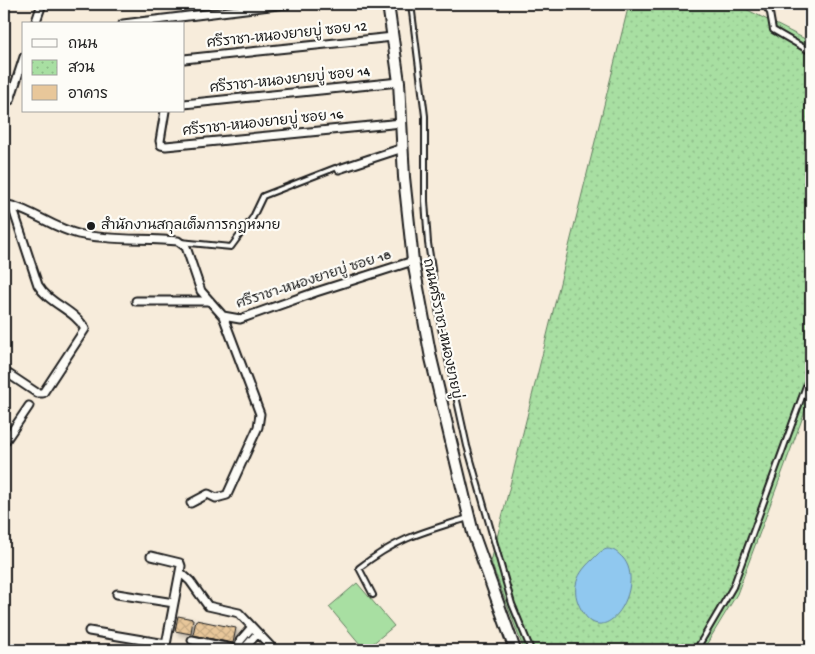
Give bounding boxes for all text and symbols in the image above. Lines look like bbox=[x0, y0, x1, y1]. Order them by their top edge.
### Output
street label: ศรีราชา-หนองยายบู่ ซอย 12 bbox=[206, 17, 368, 53]
legend bbox=[22, 22, 185, 112]
text: ถนน bbox=[68, 36, 97, 54]
text: สวน bbox=[68, 60, 95, 78]
street label: ศรีราชา-หนองยายบู่ ซอย 14 bbox=[209, 62, 371, 98]
text: อาคาร bbox=[68, 86, 108, 104]
street label: ศรีราชา-หนองยายบู่ ซอย 16 bbox=[182, 105, 345, 141]
place label: สำนักงานสกุลเต็มการกฎหมาย bbox=[101, 215, 280, 235]
marker: สำนักงานสกุลเต็มการกฎหมาย bbox=[85, 220, 97, 232]
street label: ศรีราชา-หนองยายบู่ ซอย 18 bbox=[234, 245, 394, 313]
street label: ถนนศรีราชา-หนองยายบู่ bbox=[418, 257, 466, 401]

